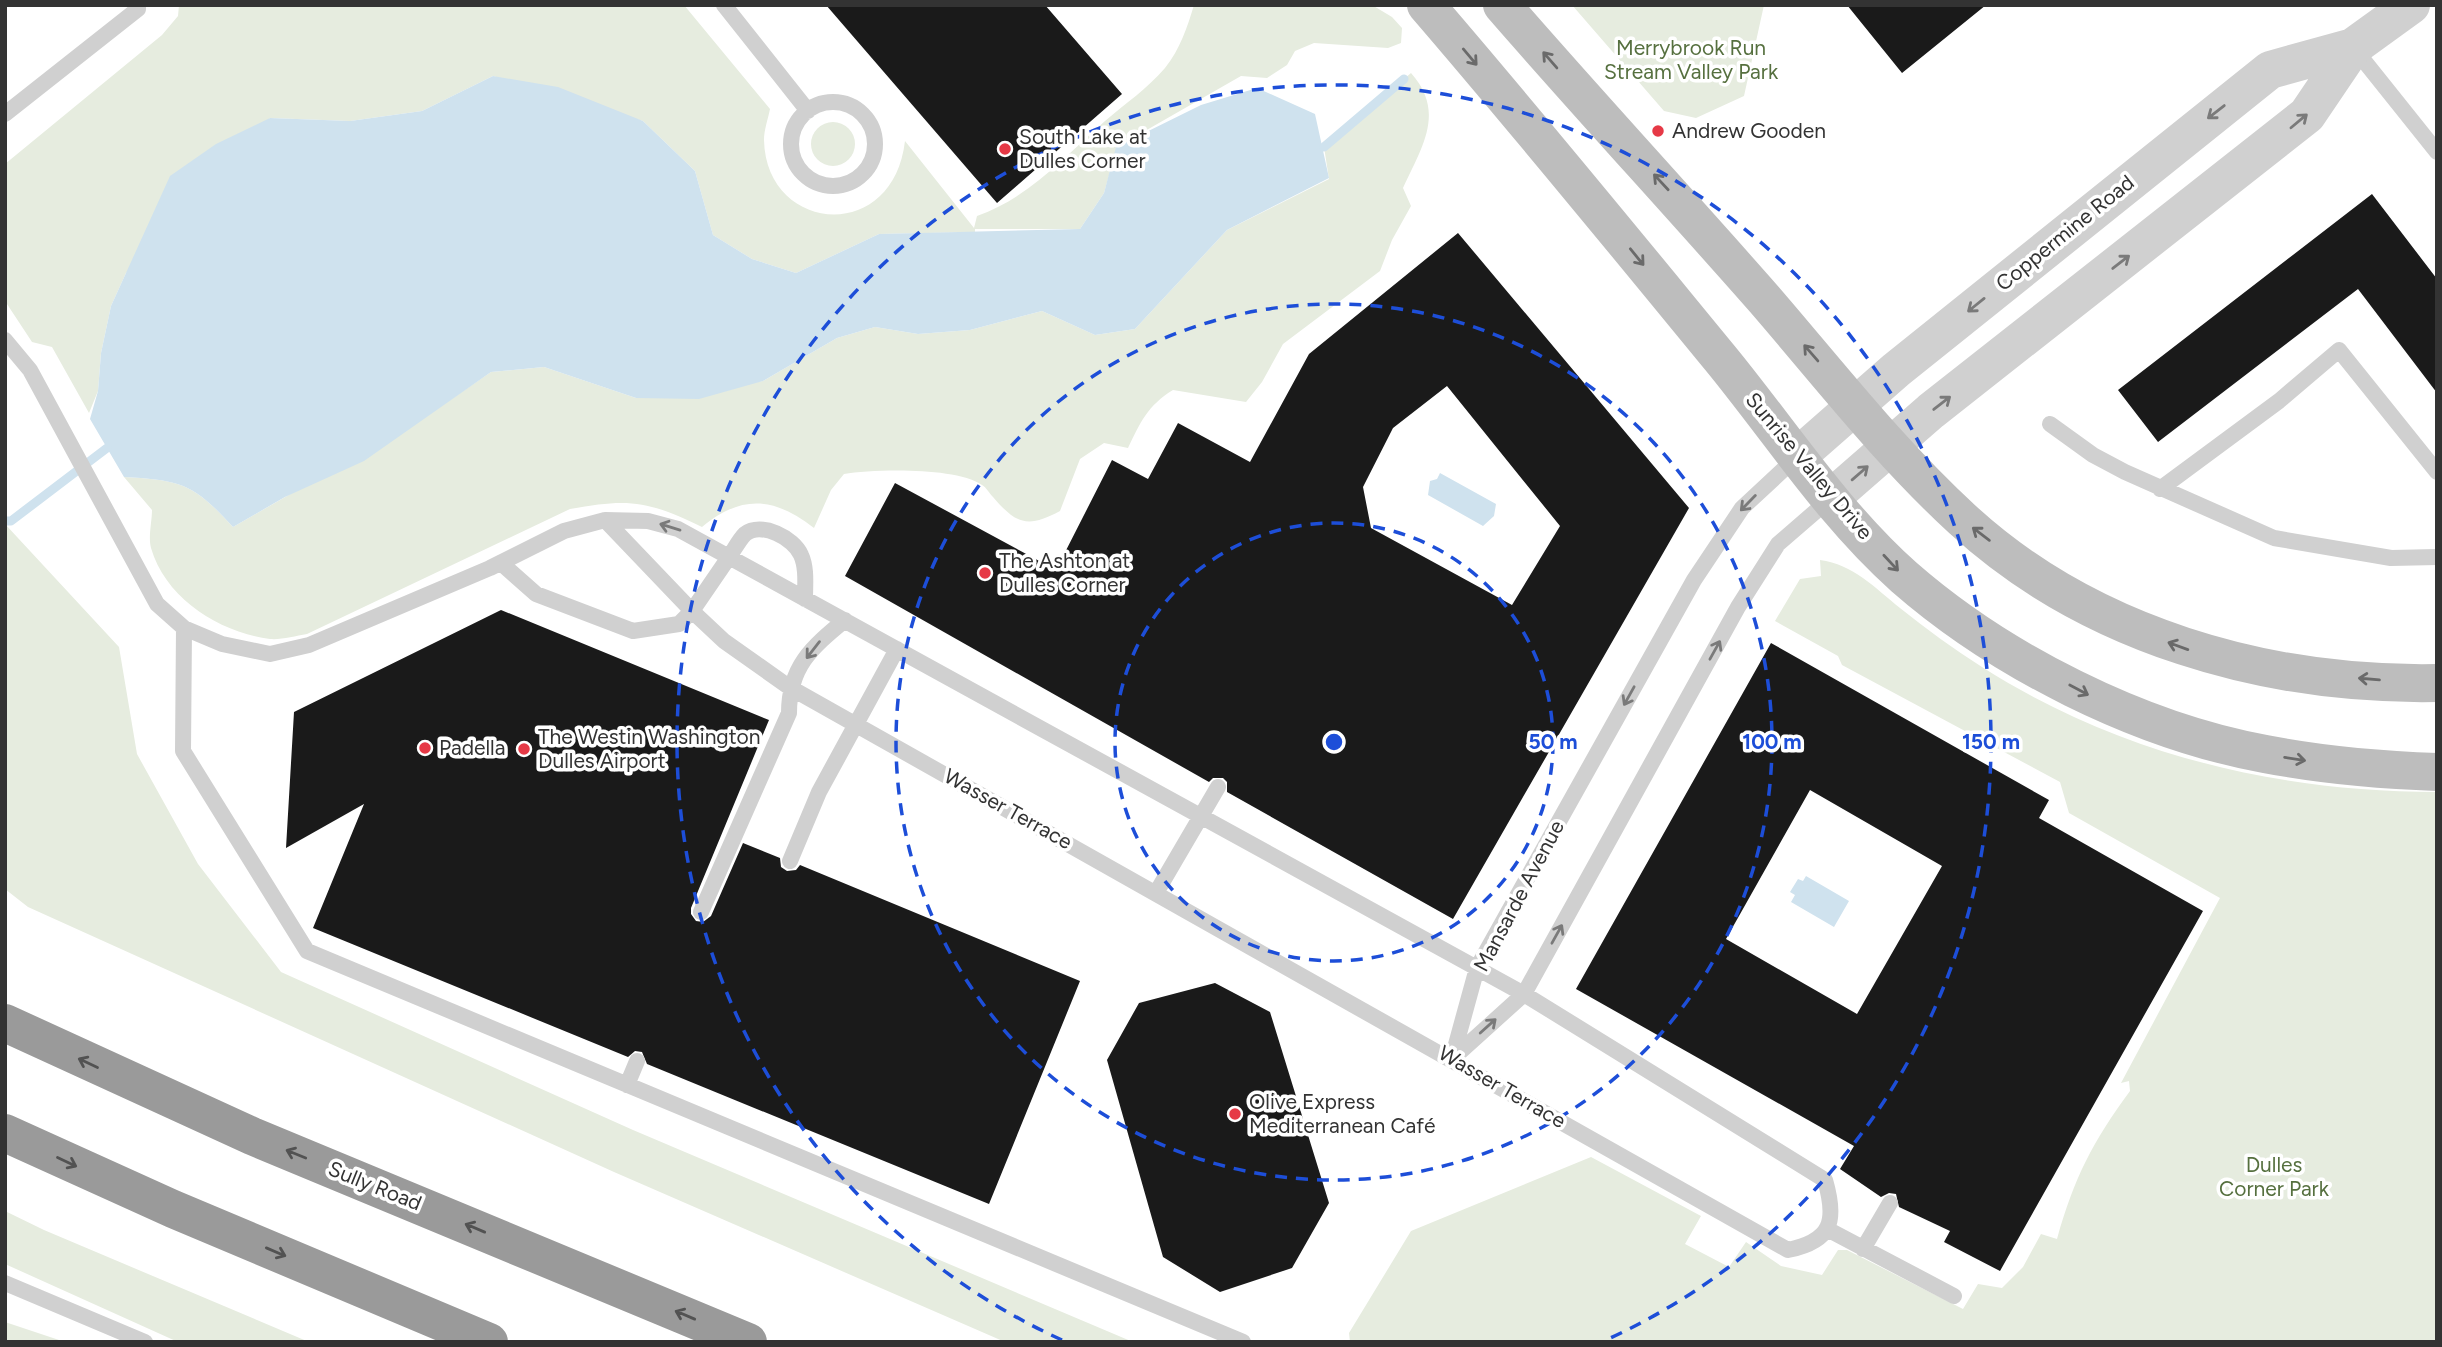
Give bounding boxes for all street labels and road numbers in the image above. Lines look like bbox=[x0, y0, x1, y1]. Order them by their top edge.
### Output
street label: Coppermine Road bbox=[1991, 169, 2139, 296]
street label: Sunrise Valley Drive bbox=[1741, 387, 1878, 544]
street label: Wasser Terrace bbox=[940, 763, 1077, 854]
street label: Mansarde Avenue bbox=[1468, 816, 1569, 976]
street label: Wasser Terrace bbox=[1434, 1040, 1570, 1133]
street label: Sully Road bbox=[325, 1156, 426, 1216]

